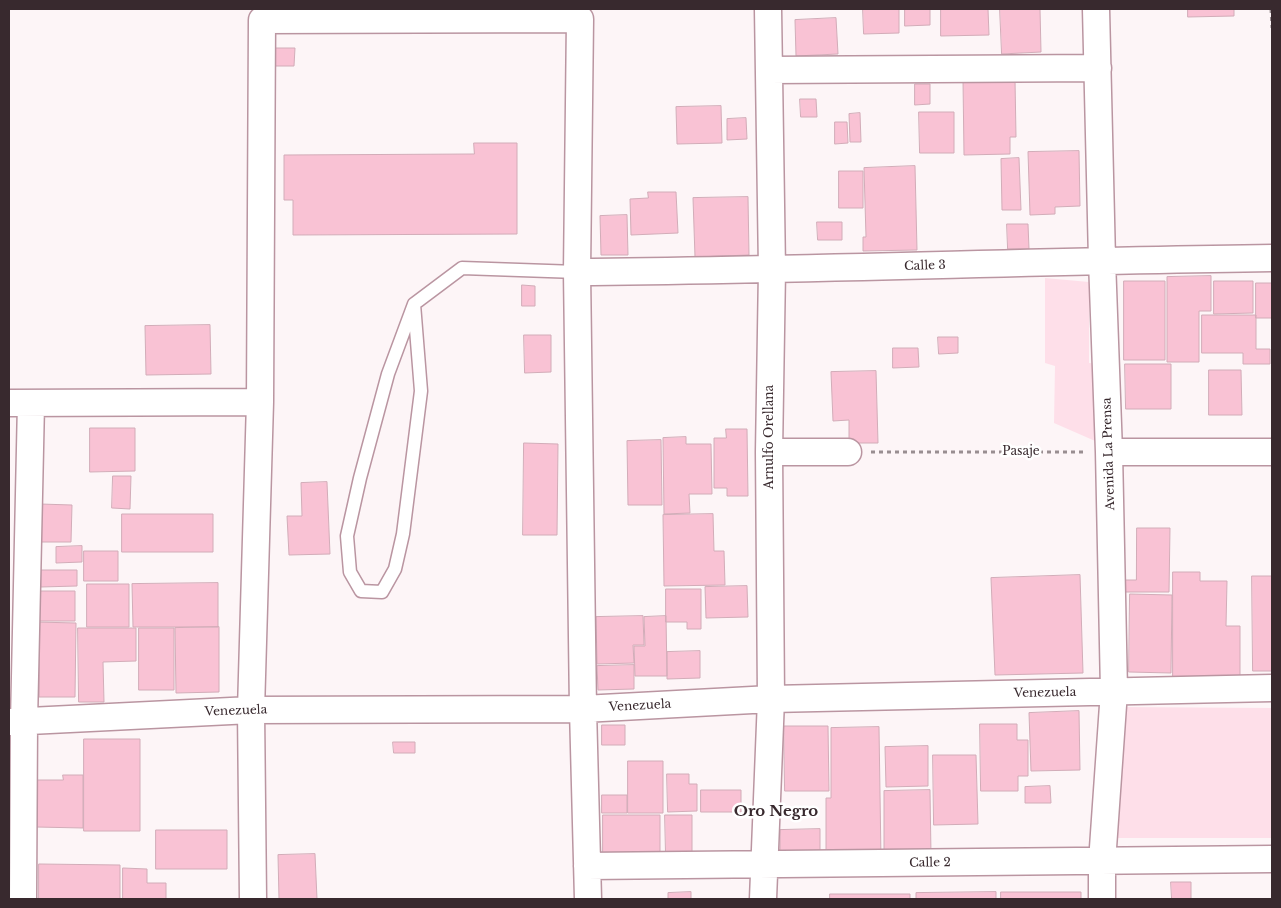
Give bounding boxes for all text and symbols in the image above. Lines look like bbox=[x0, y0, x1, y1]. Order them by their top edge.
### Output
street label: Calle 3 bbox=[904, 258, 946, 274]
street label: Arnulfo Orellana bbox=[763, 385, 777, 489]
street label: Avenida La Prensa bbox=[1100, 397, 1118, 511]
street label: Pasaje bbox=[1002, 445, 1040, 459]
street label: Venezuela bbox=[1014, 685, 1076, 701]
street label: Venezuela bbox=[608, 697, 672, 715]
street label: Venezuela bbox=[204, 703, 268, 719]
district label: Oro Negro bbox=[734, 803, 818, 821]
street label: Calle 2 bbox=[909, 855, 951, 871]

